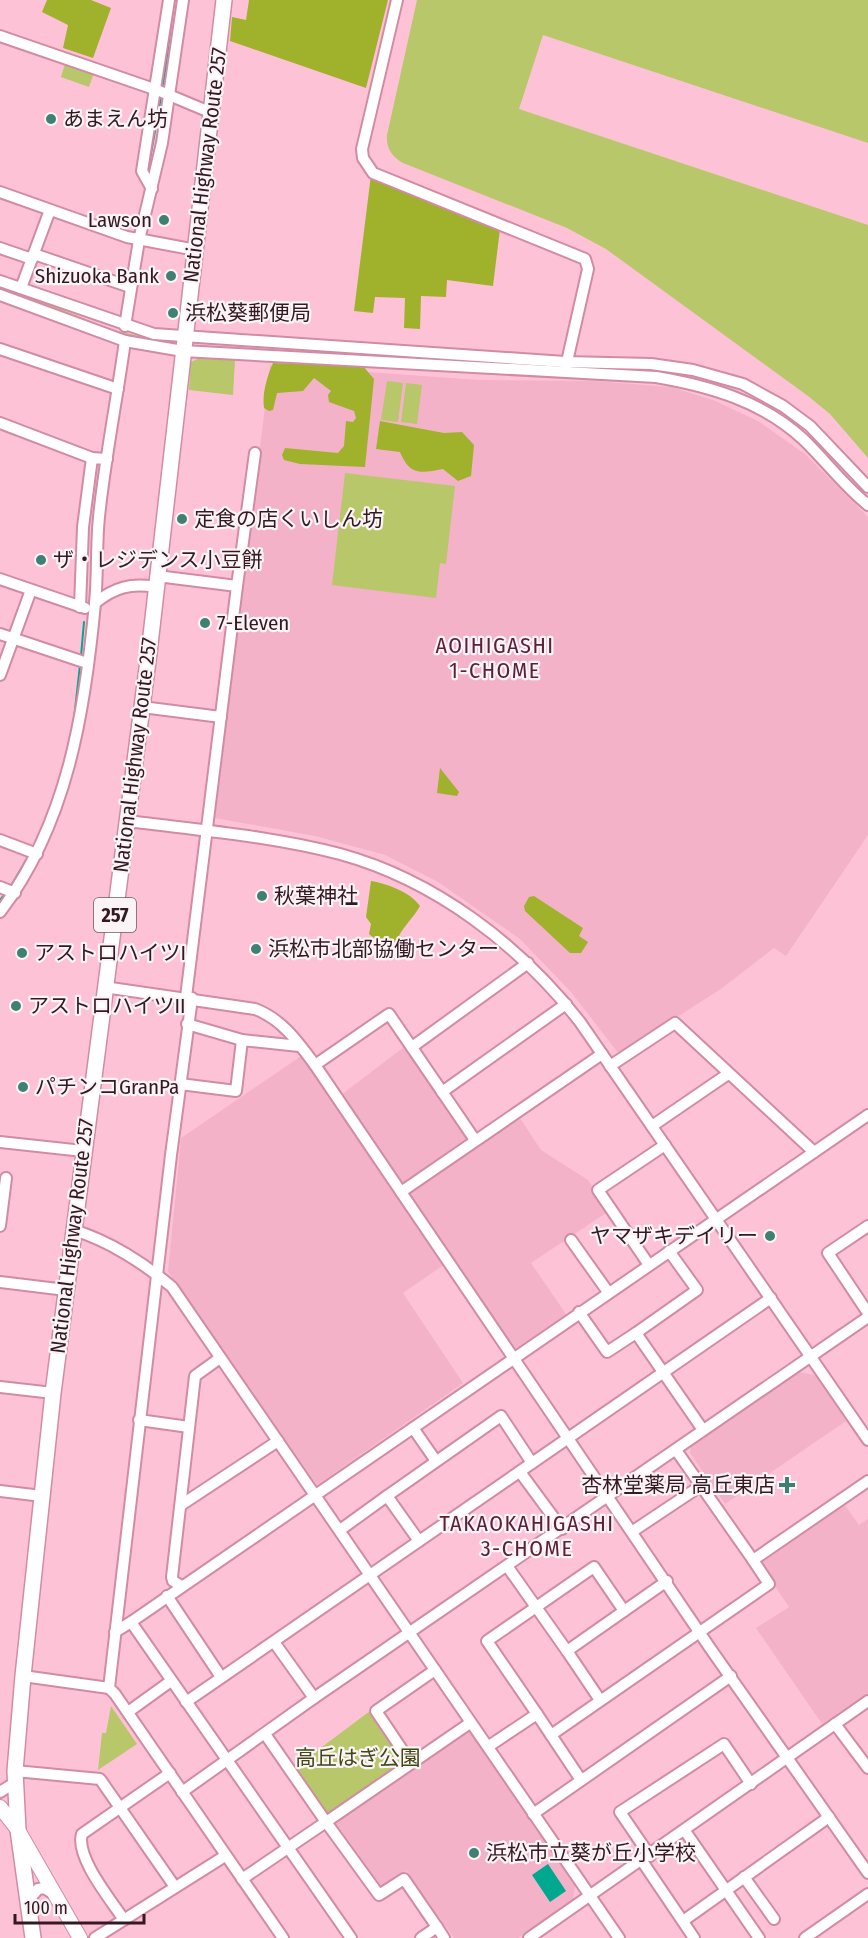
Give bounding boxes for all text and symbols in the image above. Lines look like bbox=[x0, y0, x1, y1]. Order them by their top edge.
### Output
street label: National Highway Route 257 bbox=[178, 46, 232, 284]
place label: あまえん坊 bbox=[63, 106, 168, 132]
marker: あまえん坊 bbox=[44, 112, 58, 126]
place label: Lawson bbox=[88, 207, 152, 233]
marker: Lawson bbox=[157, 213, 171, 227]
place label: Shizuoka Bank bbox=[35, 263, 159, 289]
marker: Shizuoka Bank bbox=[164, 269, 178, 283]
place label: 浜松葵郵便局 bbox=[185, 300, 311, 326]
marker: 浜松葵郵便局 bbox=[166, 306, 180, 320]
place label: 定食の店くいしん坊 bbox=[194, 506, 383, 532]
marker: 定食の店くいしん坊 bbox=[175, 512, 189, 526]
place label: ザ・レジデンス小豆餅 bbox=[53, 547, 263, 573]
marker: ザ・レジデンス小豆餅 bbox=[34, 553, 48, 567]
place label: 7-Eleven bbox=[217, 610, 289, 636]
marker: 7-Eleven bbox=[198, 616, 212, 630]
district label: AOIHIGASHI 1-CHOME bbox=[435, 632, 555, 684]
street label: National Highway Route 257 bbox=[108, 636, 162, 874]
place label: 秋葉神社 bbox=[274, 883, 358, 909]
marker: 秋葉神社 bbox=[255, 889, 269, 903]
road number: 257 bbox=[94, 898, 136, 932]
place label: 浜松市北部協働センター bbox=[268, 936, 499, 962]
place label: アストロハイツI bbox=[34, 940, 186, 966]
marker: 浜松市北部協働センター bbox=[249, 942, 263, 956]
marker: アストロハイツI bbox=[15, 946, 29, 960]
place label: アストロハイツII bbox=[28, 993, 186, 1019]
marker: アストロハイツII bbox=[9, 999, 23, 1013]
place label: パチンコGranPa bbox=[35, 1074, 179, 1100]
marker: パチンコGranPa bbox=[16, 1080, 30, 1094]
street label: National Highway Route 257 bbox=[45, 1117, 99, 1355]
place label: ヤマザキデイリー bbox=[590, 1223, 758, 1249]
marker: ヤマザキデイリー bbox=[763, 1229, 777, 1243]
place label: 杏林堂薬局 高丘東店 bbox=[581, 1472, 775, 1498]
marker: 杏林堂薬局 高丘東店 bbox=[780, 1478, 794, 1492]
district label: TAKAOKAHIGASHI 3-CHOME bbox=[440, 1510, 614, 1562]
park label: 高丘はぎ公園 bbox=[295, 1745, 421, 1771]
place label: 浜松市立葵が丘小学校 bbox=[486, 1840, 696, 1866]
marker: 浜松市立葵が丘小学校 bbox=[467, 1846, 481, 1860]
scale bar bbox=[15, 1887, 144, 1925]
text: 100 m bbox=[24, 1897, 68, 1919]

